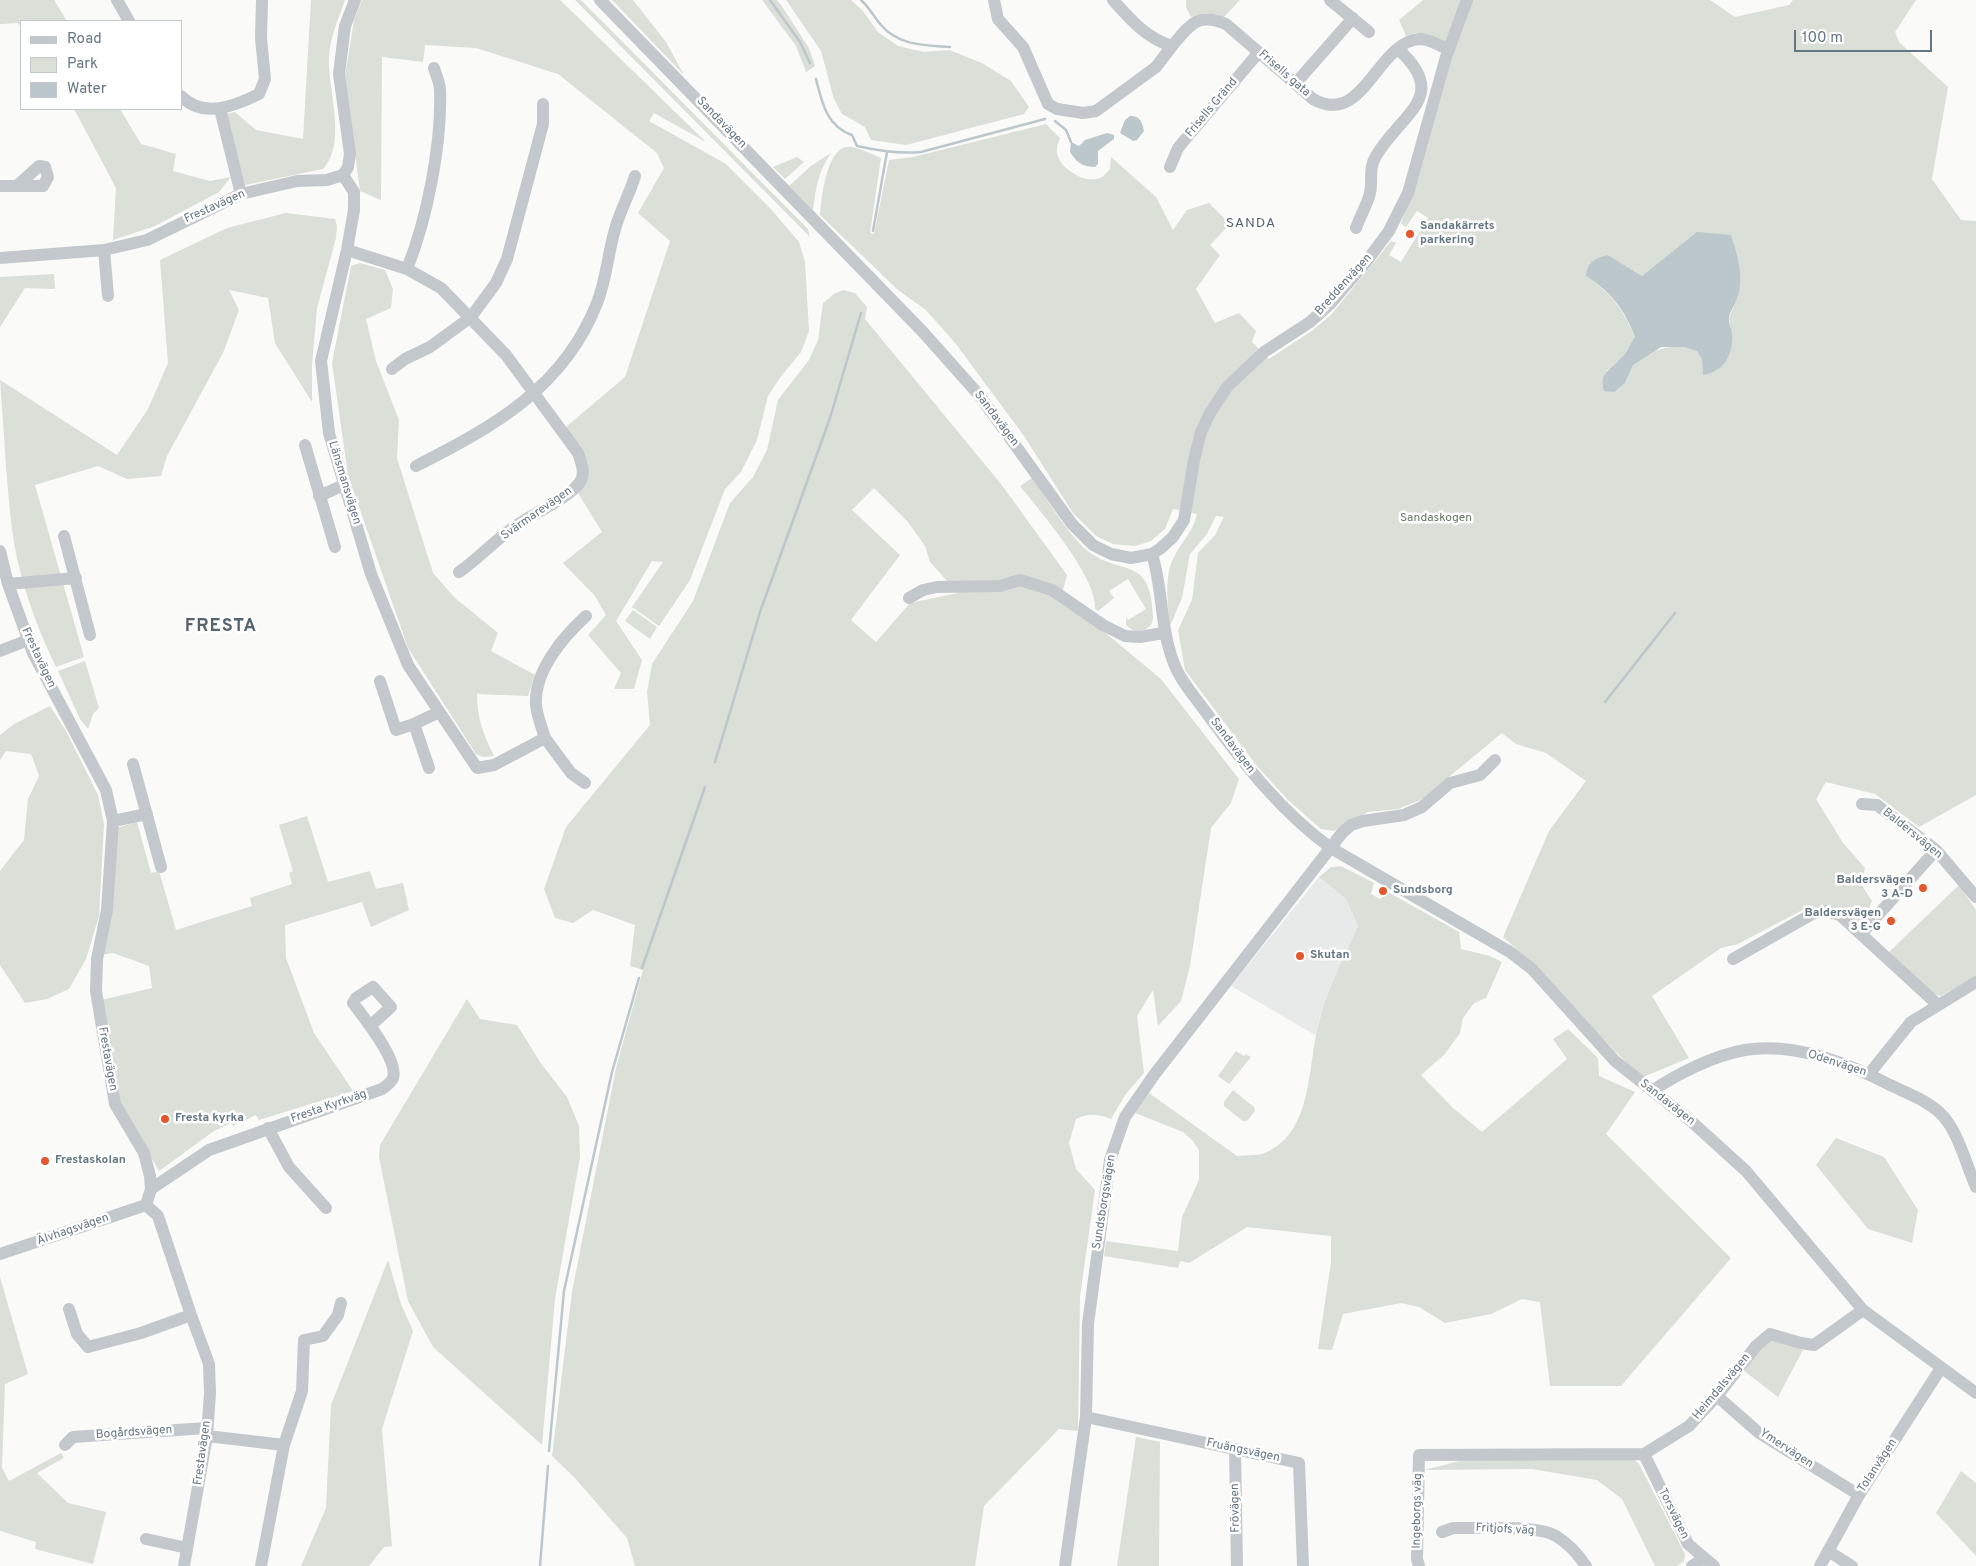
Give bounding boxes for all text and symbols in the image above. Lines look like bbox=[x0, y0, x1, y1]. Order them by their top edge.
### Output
legend bbox=[20, 20, 182, 110]
scale bar bbox=[1796, 20, 1934, 52]
text: 100 m bbox=[1802, 29, 1843, 48]
text: Road bbox=[67, 30, 102, 49]
street label: Frisells gata bbox=[1255, 48, 1313, 100]
text: Park bbox=[67, 55, 98, 74]
street label: Frisells Gränd bbox=[1183, 75, 1241, 141]
text: Water bbox=[67, 80, 106, 99]
street label: Sandavägen bbox=[693, 94, 749, 152]
street label: Frestavägen bbox=[182, 187, 248, 227]
district label: SANDA bbox=[1225, 216, 1277, 232]
place label: Sandakärrets parkering bbox=[1420, 220, 1495, 248]
marker: Sandakärrets parkering bbox=[1404, 228, 1416, 240]
street label: Breddenvägen bbox=[1313, 251, 1375, 319]
street label: Sandavägen bbox=[970, 388, 1022, 450]
street label: Länsmansvägen bbox=[324, 440, 364, 526]
street label: Svärmarevägen bbox=[499, 484, 575, 544]
park label: Sandaskogen bbox=[1400, 512, 1472, 526]
district label: FRESTA bbox=[184, 616, 258, 638]
street label: Frestavägen bbox=[18, 626, 58, 690]
street label: Sandavägen bbox=[1206, 715, 1258, 777]
street label: Baldersvägen bbox=[1879, 805, 1945, 863]
place label: Baldersvägen 3 A-D bbox=[1836, 874, 1913, 902]
marker: Baldersvägen 3 A-D bbox=[1917, 882, 1929, 894]
place label: Sundsborg bbox=[1393, 884, 1453, 898]
marker: Sundsborg bbox=[1377, 885, 1389, 897]
place label: Baldersvägen 3 E-G bbox=[1804, 907, 1881, 935]
marker: Baldersvägen 3 E-G bbox=[1885, 915, 1897, 927]
place label: Skutan bbox=[1310, 949, 1349, 963]
marker: Skutan bbox=[1294, 950, 1306, 962]
street label: Frestavägen bbox=[94, 1026, 120, 1092]
street label: Odenvägen bbox=[1806, 1048, 1868, 1080]
street label: Sandavägen bbox=[1637, 1077, 1697, 1129]
street label: Fresta Kyrkväg bbox=[289, 1087, 369, 1127]
place label: Fresta kyrka bbox=[175, 1112, 244, 1126]
marker: Fresta kyrka bbox=[159, 1113, 171, 1125]
place label: Frestaskolan bbox=[55, 1154, 126, 1168]
street label: Sundsborgsvägen bbox=[1090, 1154, 1120, 1250]
marker: Frestaskolan bbox=[39, 1155, 51, 1167]
street label: Älvhagsvägen bbox=[35, 1211, 111, 1249]
street label: Heimdalsvägen bbox=[1690, 1351, 1754, 1423]
street label: Frestavägen bbox=[191, 1420, 215, 1486]
street label: Bogårdsvägen bbox=[95, 1423, 173, 1443]
street label: Ymervägen bbox=[1756, 1426, 1816, 1472]
street label: Fruängsvägen bbox=[1205, 1436, 1281, 1466]
street label: Tolanvägen bbox=[1855, 1436, 1901, 1496]
street label: Ingeborgs väg bbox=[1410, 1473, 1426, 1549]
street label: Frövägen bbox=[1228, 1483, 1244, 1533]
street label: Torsvägen bbox=[1655, 1486, 1691, 1542]
street label: Fritjofs väg bbox=[1475, 1521, 1535, 1539]

